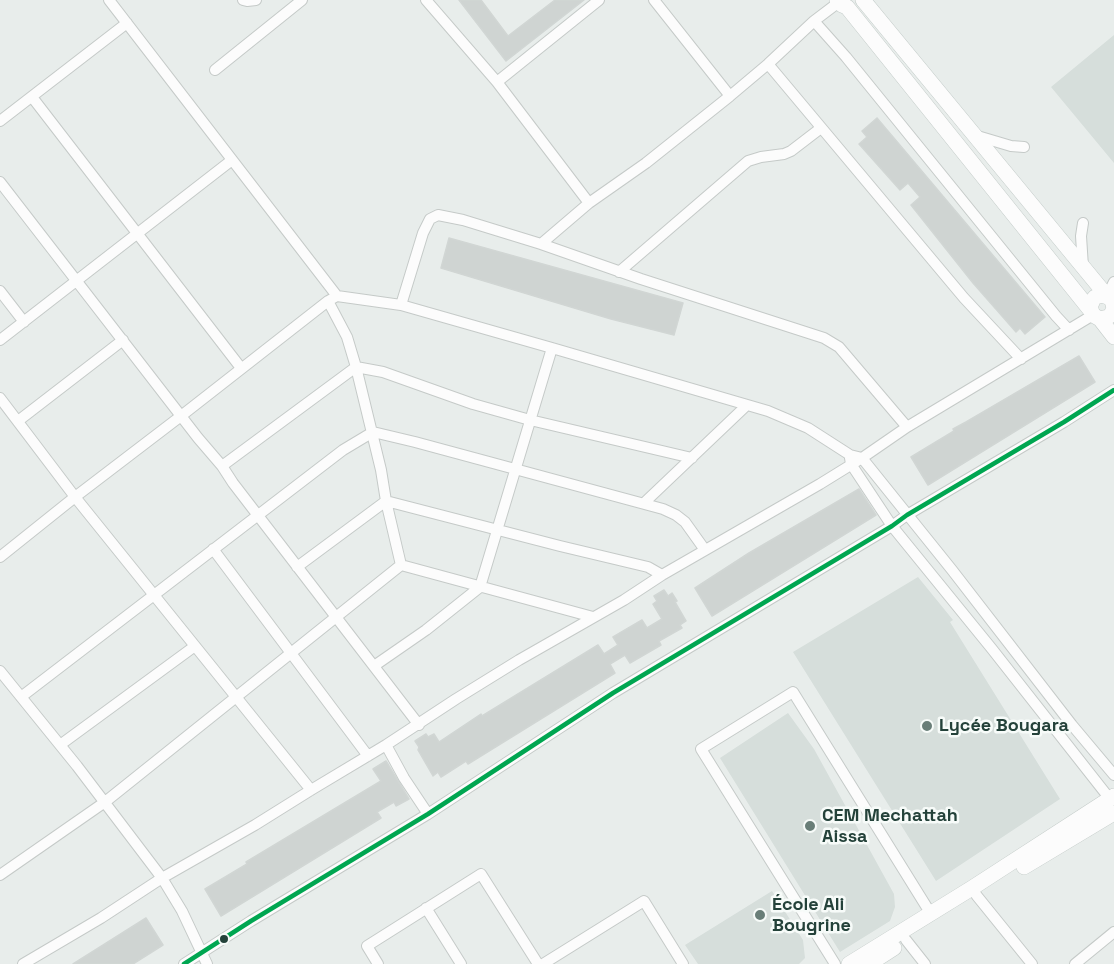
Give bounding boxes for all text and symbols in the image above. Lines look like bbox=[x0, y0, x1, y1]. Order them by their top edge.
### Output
place label: Lycée Bougara bbox=[939, 715, 1069, 737]
marker: Lycée Bougara bbox=[920, 719, 934, 733]
place label: CEM Mechattah Aissa bbox=[822, 805, 958, 848]
marker: CEM Mechattah Aissa bbox=[803, 819, 817, 833]
place label: École Ali Bougrine bbox=[772, 894, 851, 936]
marker: École Ali Bougrine bbox=[753, 908, 767, 922]
unlabelled marker bbox=[218, 933, 230, 945]

